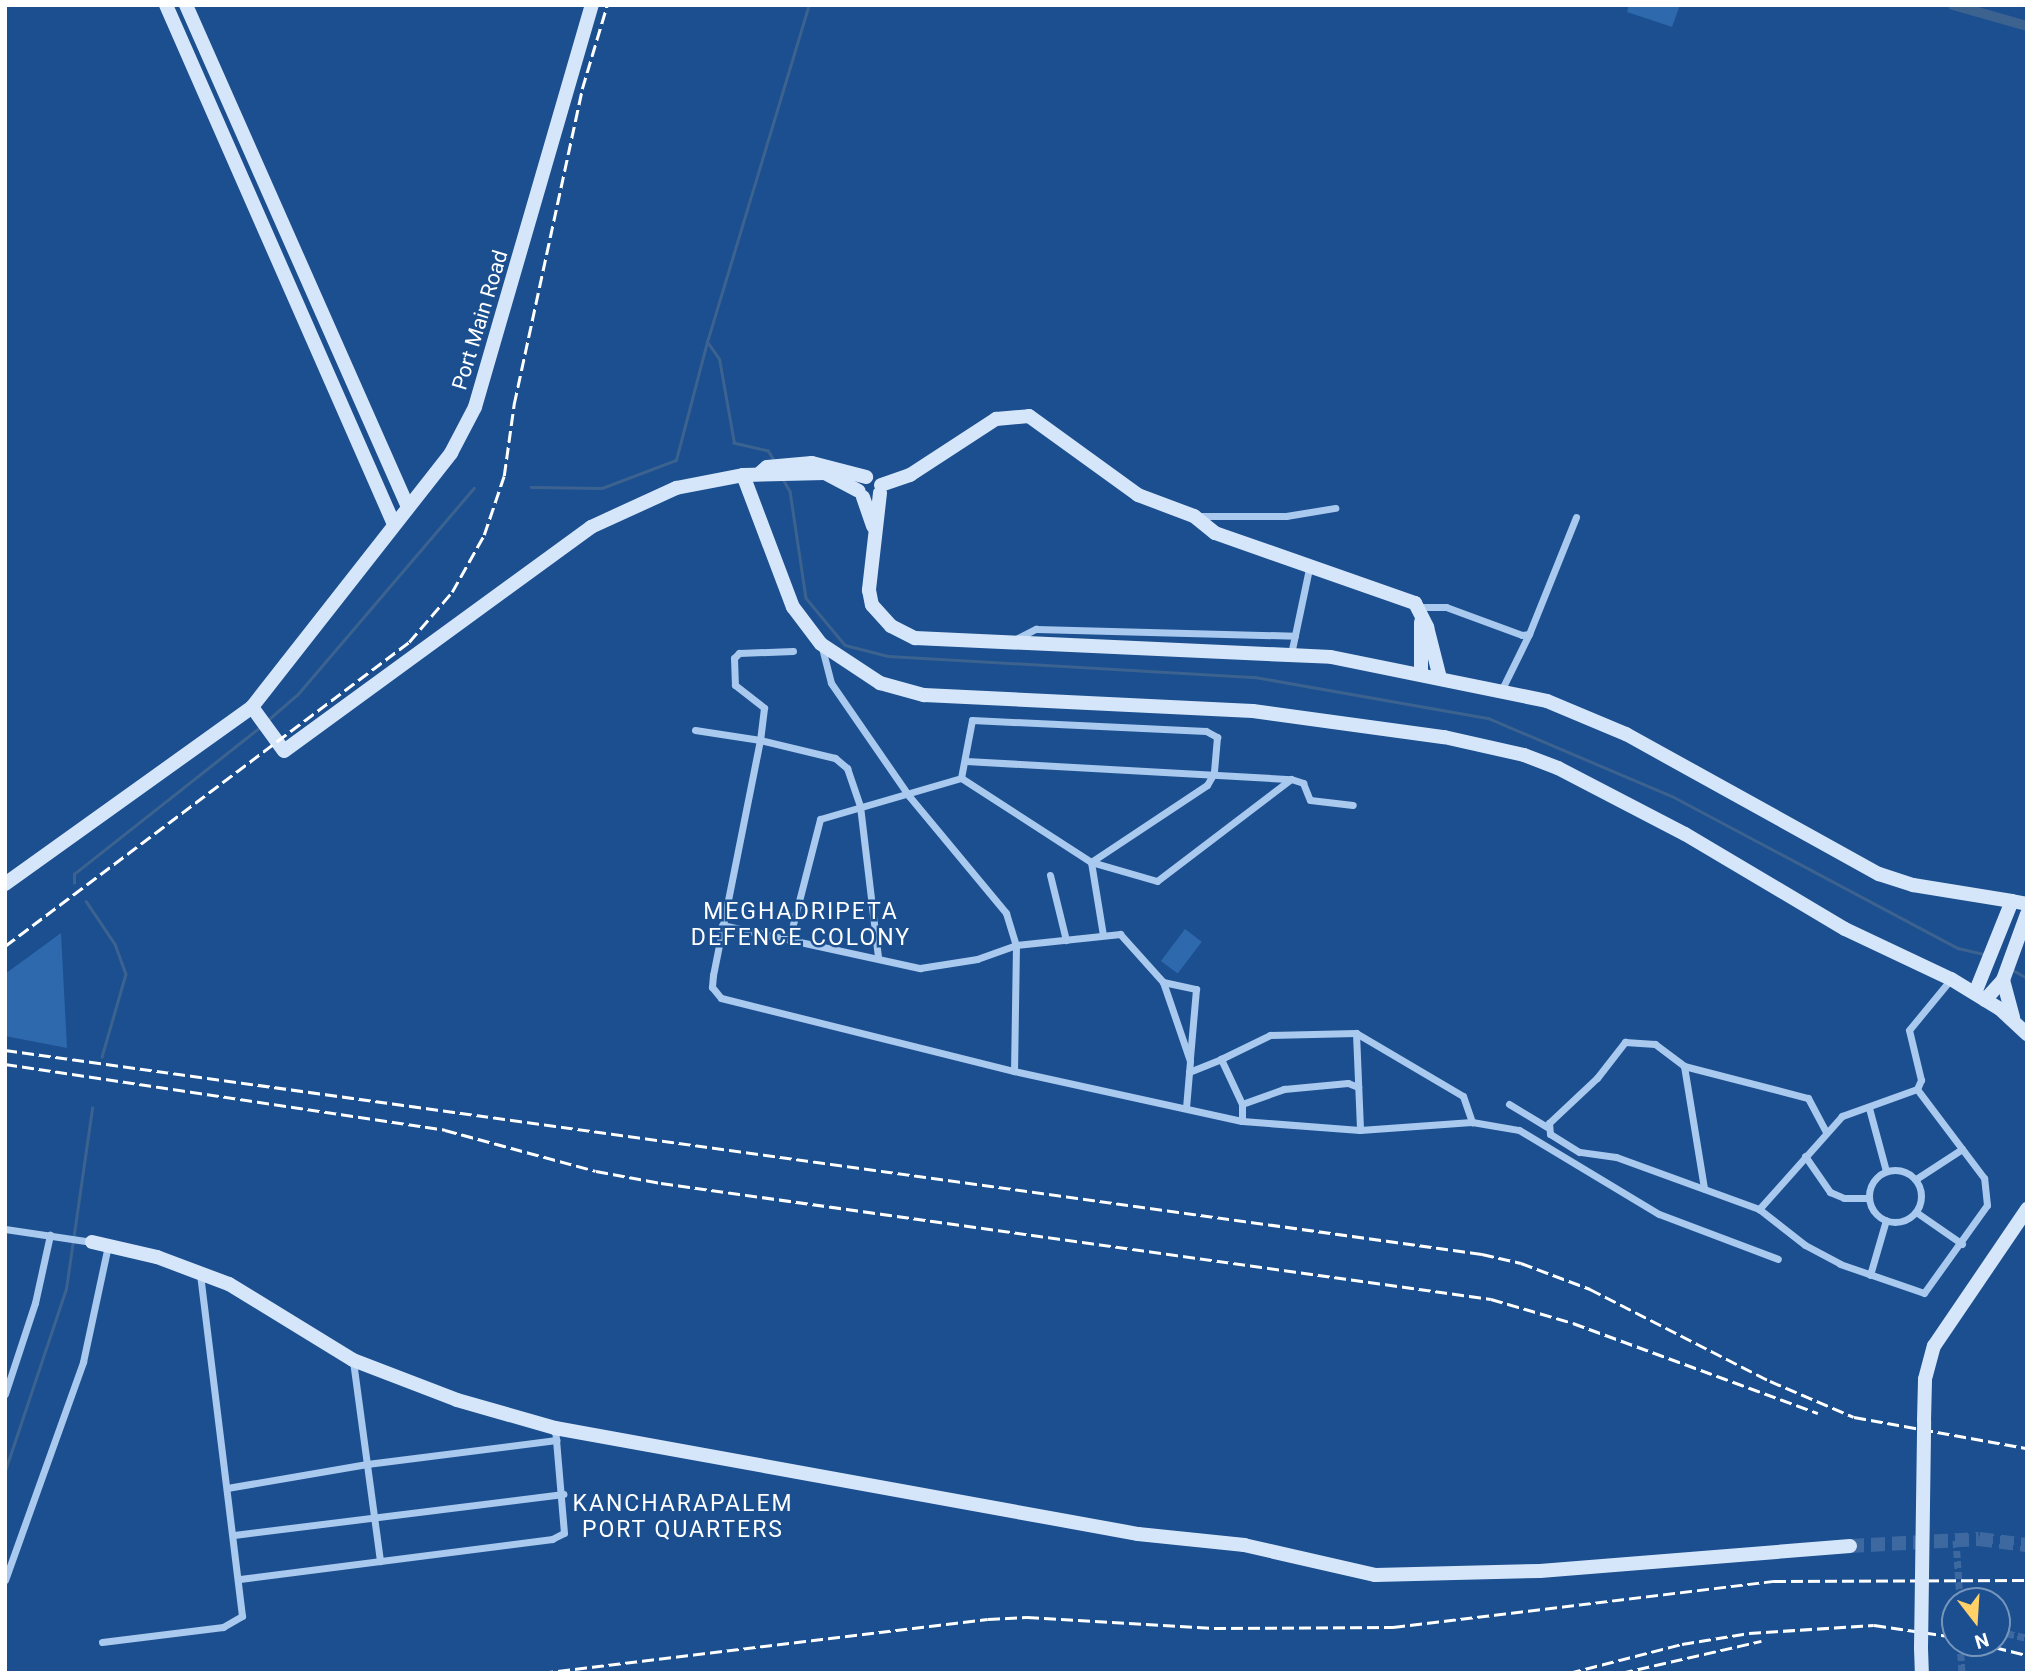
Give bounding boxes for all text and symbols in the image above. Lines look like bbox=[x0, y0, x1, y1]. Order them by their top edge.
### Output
street label: Port Main Road bbox=[447, 247, 513, 393]
district label: MEGHADRIPETA DEFENCE COLONY bbox=[693, 898, 909, 952]
district label: KANCHARAPALEM PORT QUARTERS bbox=[574, 1490, 792, 1544]
north arrow bbox=[1941, 1587, 2011, 1657]
text: N bbox=[1972, 1628, 1991, 1654]

